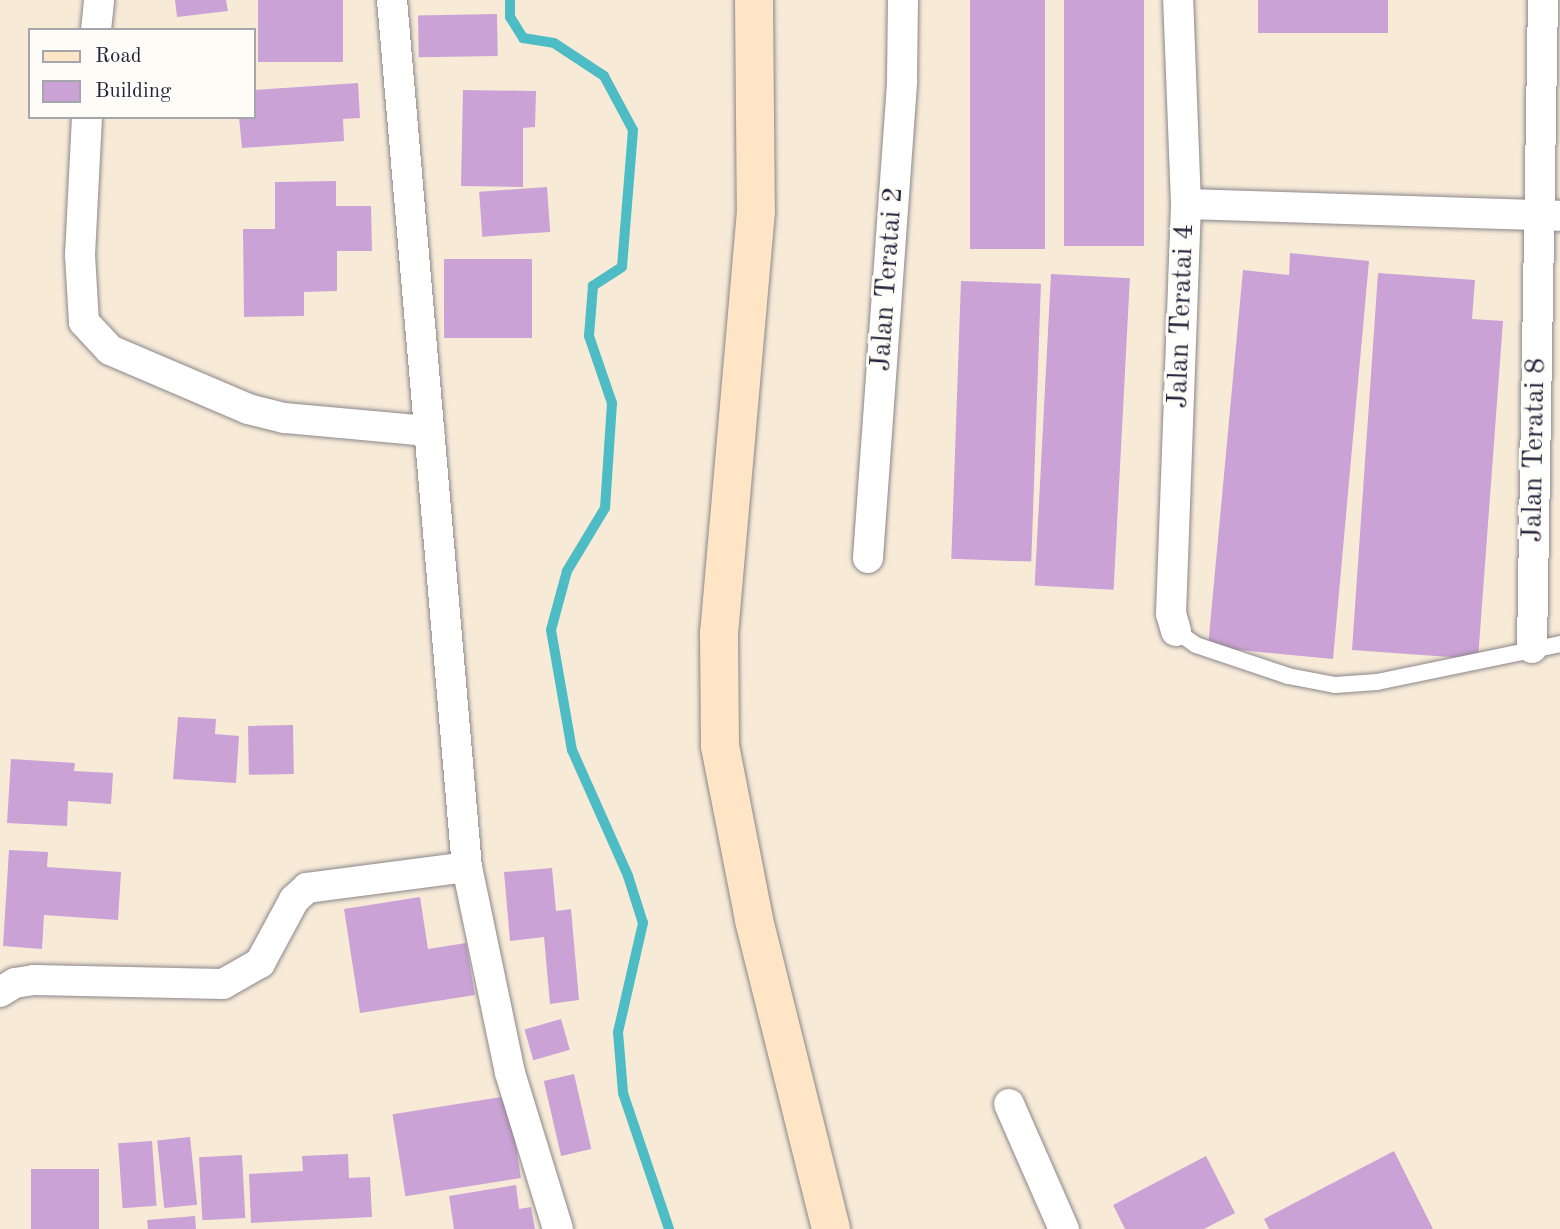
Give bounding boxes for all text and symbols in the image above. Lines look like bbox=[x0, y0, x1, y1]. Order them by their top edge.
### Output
legend bbox=[28, 28, 256, 119]
text: Road bbox=[95, 46, 142, 67]
text: Building bbox=[95, 81, 171, 102]
street label: Jalan Teratai 2 bbox=[865, 186, 911, 372]
street label: Jalan Teratai 4 bbox=[1162, 223, 1202, 409]
street label: Jalan Teratai 8 bbox=[1517, 357, 1553, 543]

